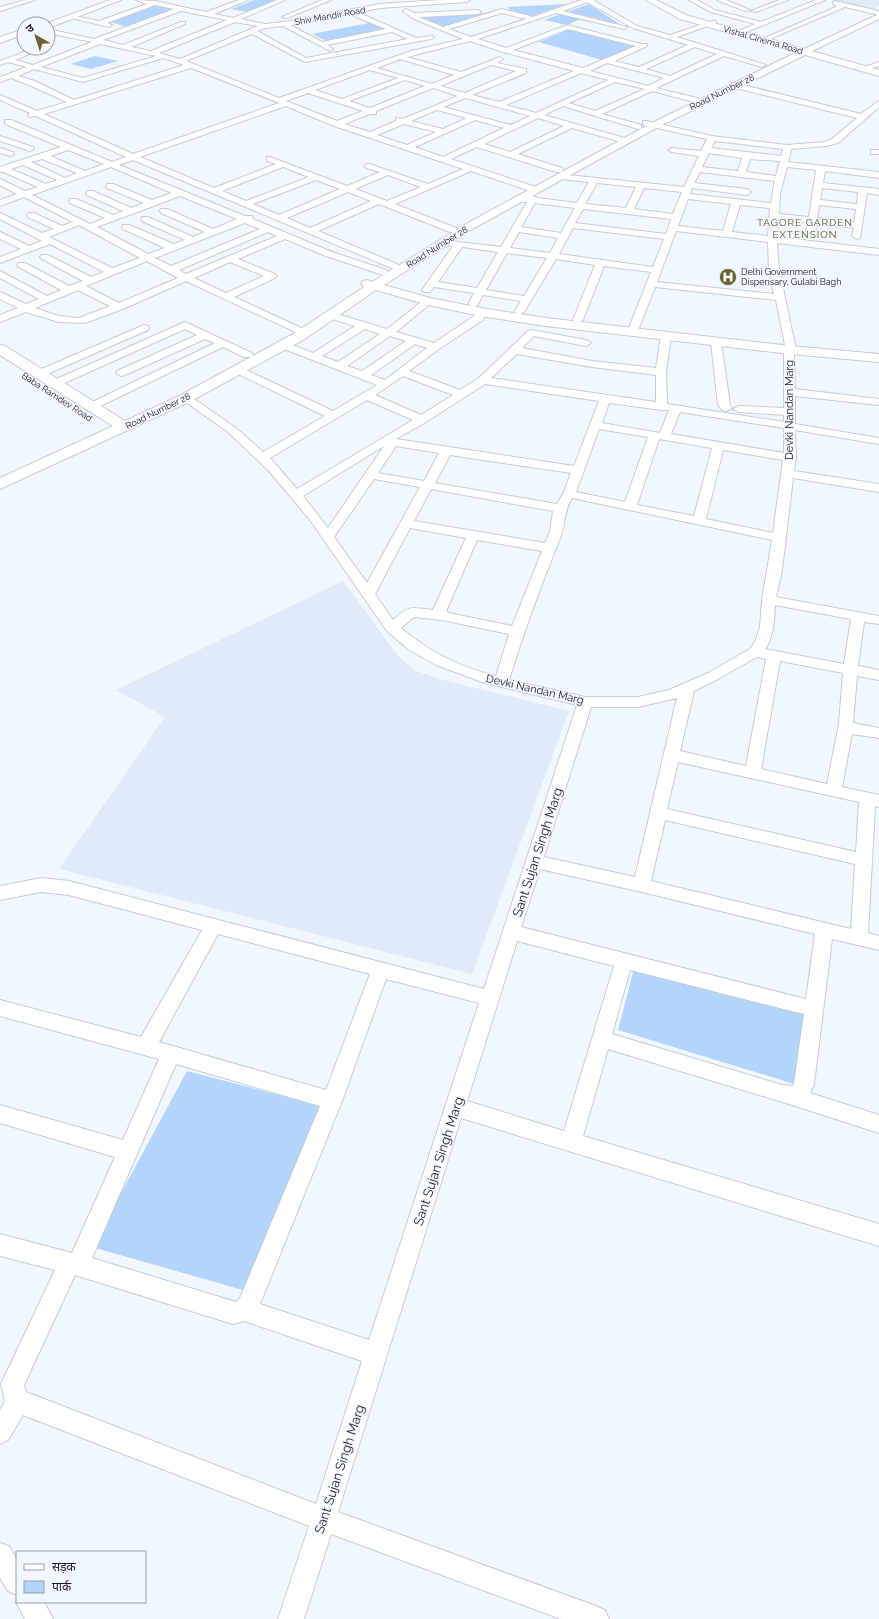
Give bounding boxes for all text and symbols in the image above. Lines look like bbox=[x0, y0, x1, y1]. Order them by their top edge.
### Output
street label: Shiv Mandir Road bbox=[294, 5, 367, 27]
north arrow bbox=[16, 16, 56, 56]
text: उ bbox=[23, 21, 37, 36]
street label: Vishal Cinema Road bbox=[722, 24, 805, 56]
street label: Road Number 28 bbox=[688, 72, 756, 112]
district label: TAGORE GARDEN EXTENSION bbox=[757, 217, 853, 240]
street label: Road Number 28 bbox=[404, 224, 470, 270]
hospital icon: Delhi Government Dispensary, Gulabi Bagh bbox=[718, 267, 738, 287]
place label: Delhi Government Dispensary, Gulabi Bagh bbox=[741, 267, 841, 287]
street label: Devki Nandan Marg bbox=[783, 360, 796, 460]
street label: Baba Ramdev Road bbox=[20, 371, 94, 424]
street label: Road Number 28 bbox=[124, 391, 192, 431]
street label: Devki Nandan Marg bbox=[485, 672, 585, 707]
street label: Sant Sujan Singh Marg bbox=[510, 786, 565, 919]
street label: Sant Sujan Singh Marg bbox=[411, 1095, 466, 1228]
street label: Sant Sujan Singh Marg bbox=[312, 1403, 367, 1536]
legend bbox=[16, 1551, 146, 1603]
text: सड़क bbox=[52, 1560, 77, 1574]
text: पार्क bbox=[52, 1580, 72, 1594]

